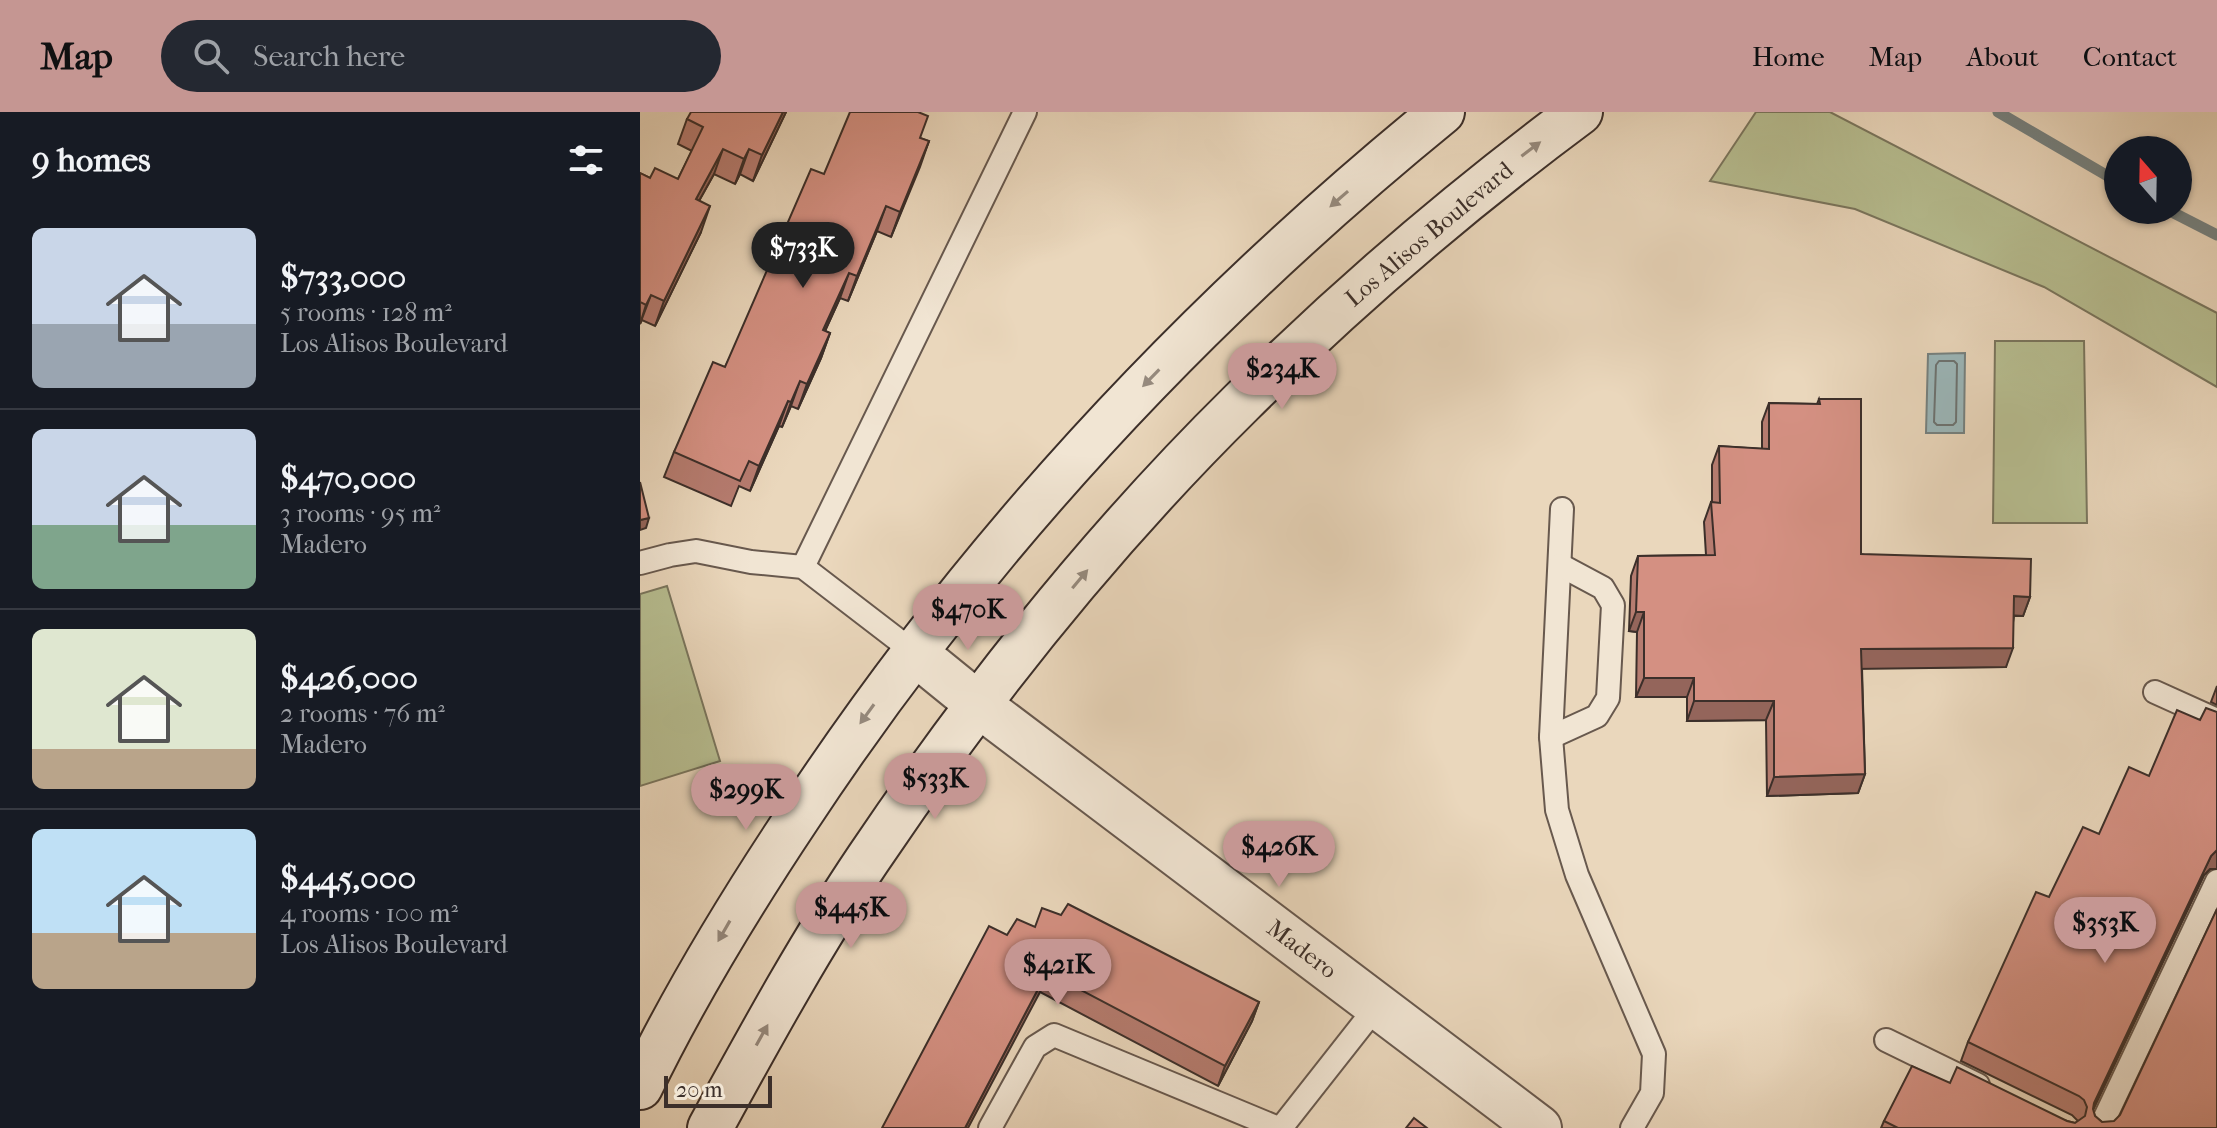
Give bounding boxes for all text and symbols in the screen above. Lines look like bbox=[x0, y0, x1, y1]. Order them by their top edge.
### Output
search box bbox=[161, 20, 721, 92]
text: Map bbox=[40, 34, 113, 79]
icon: search bbox=[189, 34, 233, 78]
text: Search here bbox=[253, 39, 405, 74]
text: Home bbox=[1752, 40, 1825, 73]
text: Map bbox=[1869, 40, 1922, 73]
text: About bbox=[1966, 40, 2039, 73]
text: Contact bbox=[2083, 40, 2177, 73]
north arrow bbox=[2104, 136, 2192, 224]
map controls bbox=[2104, 136, 2192, 224]
icon: filters bbox=[564, 138, 608, 182]
text: 9 homes bbox=[32, 140, 151, 180]
one-way arrow bbox=[1521, 141, 1541, 157]
street label: Los Alisos Boulevard bbox=[1339, 155, 1519, 312]
one-way arrow bbox=[1330, 189, 1349, 207]
pin: $733K bbox=[747, 222, 859, 290]
text: $733K bbox=[769, 232, 837, 263]
text: $733,000 bbox=[280, 257, 406, 297]
icon: home bbox=[96, 260, 192, 356]
text: 5 rooms · 128 m² bbox=[280, 297, 452, 328]
text: Los Alisos Boulevard bbox=[280, 328, 508, 359]
pin: $234K bbox=[1226, 343, 1338, 411]
text: $234K bbox=[1246, 353, 1318, 384]
one-way arrow bbox=[1142, 368, 1161, 387]
text: $470,000 bbox=[280, 458, 416, 498]
icon: home bbox=[96, 461, 192, 557]
text: 3 rooms · 95 m² bbox=[280, 498, 440, 529]
text: Madero bbox=[280, 529, 367, 560]
one-way arrow bbox=[1071, 569, 1088, 589]
pin: $470K bbox=[912, 584, 1024, 652]
text: $470K bbox=[931, 594, 1005, 625]
text: $426,000 bbox=[280, 658, 418, 698]
icon: home bbox=[96, 661, 192, 757]
text: 2 rooms · 76 m² bbox=[280, 698, 445, 729]
one-way arrow bbox=[860, 704, 875, 725]
text: Madero bbox=[280, 729, 367, 760]
pin: $533K bbox=[879, 753, 991, 821]
text: $533K bbox=[902, 763, 968, 794]
pin: $299K bbox=[690, 764, 802, 832]
text: $299K bbox=[709, 774, 783, 805]
pin: $426K bbox=[1223, 821, 1335, 889]
text: $426K bbox=[1241, 831, 1317, 862]
text: $445,000 bbox=[280, 858, 416, 898]
icon: home bbox=[96, 861, 192, 957]
pin: $445K bbox=[795, 882, 907, 950]
text: $445K bbox=[814, 892, 888, 923]
pin: $353K bbox=[2049, 897, 2161, 965]
text: 4 rooms · 100 m² bbox=[280, 898, 458, 929]
text: $353K bbox=[2072, 907, 2138, 938]
street label: Madero bbox=[1262, 914, 1342, 984]
one-way arrow bbox=[717, 920, 731, 942]
text: Los Alisos Boulevard bbox=[280, 929, 508, 960]
pin: $421K bbox=[1002, 939, 1114, 1007]
text: $421K bbox=[1022, 949, 1094, 980]
one-way arrow bbox=[755, 1024, 769, 1046]
scale bar bbox=[664, 1072, 772, 1108]
text: 20 m bbox=[676, 1077, 722, 1103]

